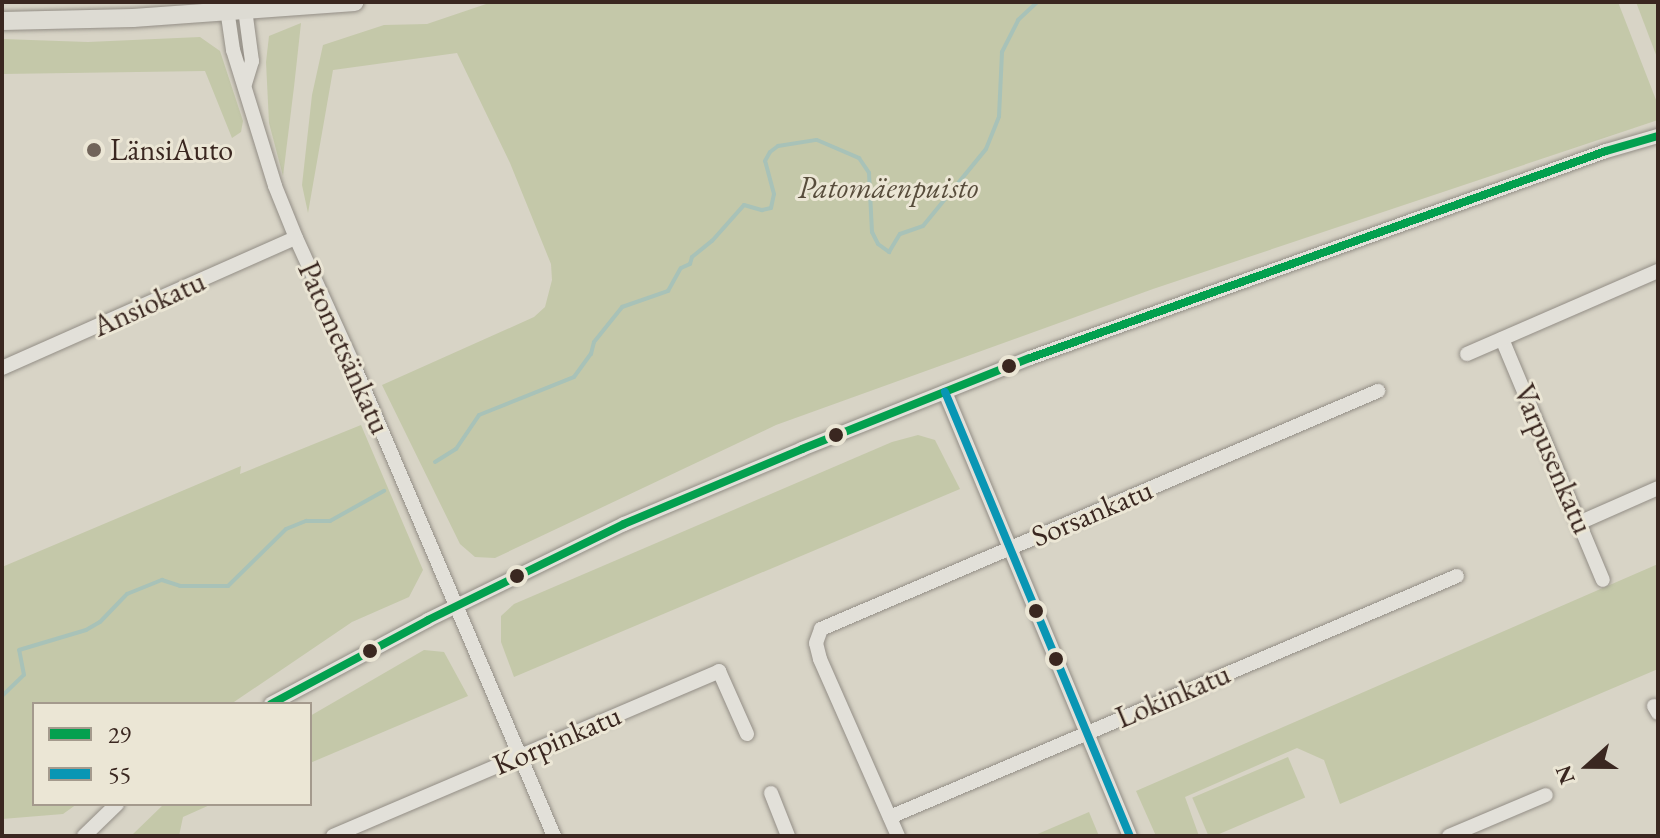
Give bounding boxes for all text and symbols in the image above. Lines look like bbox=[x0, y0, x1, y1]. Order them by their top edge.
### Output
place label: LänsiAuto bbox=[110, 132, 233, 168]
marker: LänsiAuto bbox=[85, 141, 103, 159]
park label: Patomäenpuisto bbox=[798, 170, 978, 206]
street label: Patometsänkatu bbox=[290, 256, 398, 440]
street label: Ansiokatu bbox=[87, 263, 211, 345]
unlabelled marker bbox=[1001, 358, 1017, 374]
street label: Varpusenkatu bbox=[1505, 379, 1601, 539]
unlabelled marker bbox=[828, 427, 844, 443]
street label: Sorsankatu bbox=[1026, 472, 1158, 554]
unlabelled marker bbox=[509, 568, 525, 584]
unlabelled marker bbox=[1028, 603, 1044, 619]
unlabelled marker bbox=[362, 643, 378, 659]
unlabelled marker bbox=[1048, 651, 1064, 667]
street label: Lokinkatu bbox=[1111, 656, 1235, 736]
street label: Korpinkatu bbox=[488, 697, 626, 783]
legend bbox=[32, 702, 312, 806]
text: 29 bbox=[108, 719, 131, 750]
north arrow bbox=[1548, 726, 1628, 806]
text: 55 bbox=[108, 759, 131, 790]
text: N bbox=[1548, 761, 1582, 788]

